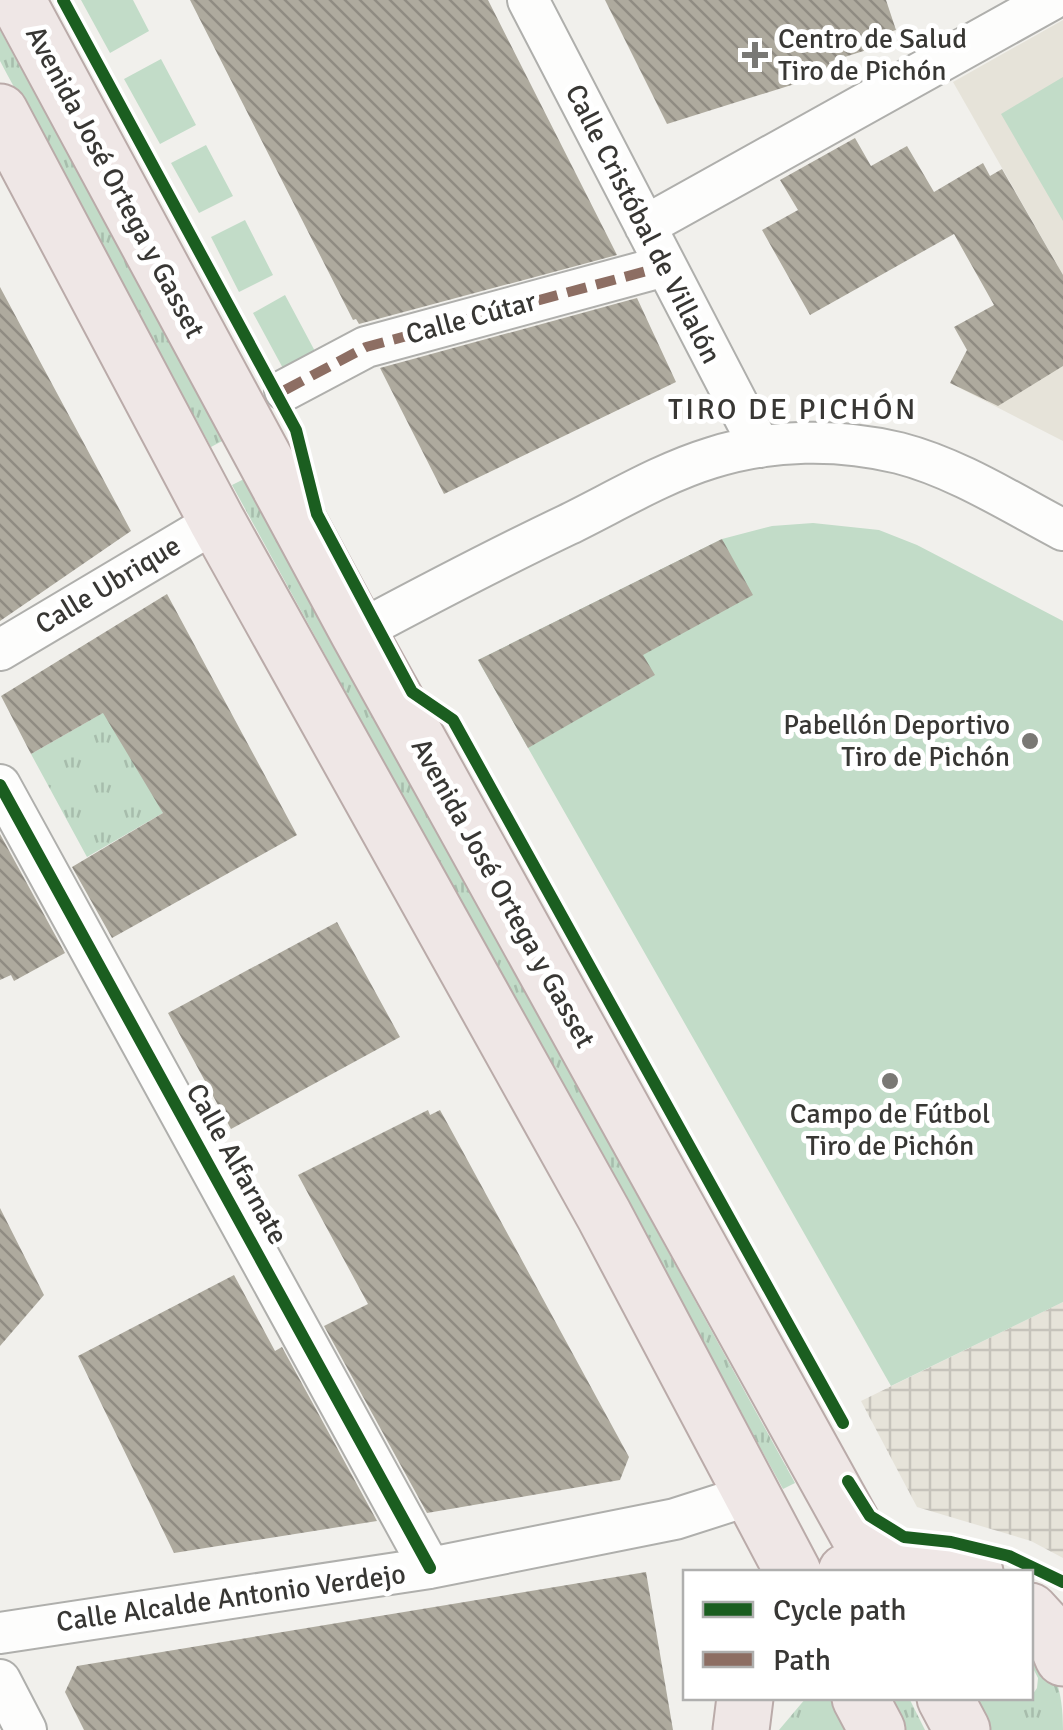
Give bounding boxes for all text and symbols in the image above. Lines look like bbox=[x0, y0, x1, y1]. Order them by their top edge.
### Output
street label: Avenida José Ortega y Gasset bbox=[18, 20, 212, 344]
place label: Centro de Salud Tiro de Pichón bbox=[778, 22, 967, 88]
marker: Centro de Salud Tiro de Pichón bbox=[742, 42, 768, 68]
street label: Calle Cristóbal de Villalón bbox=[558, 79, 728, 369]
street label: Calle Cútar bbox=[402, 284, 540, 352]
district label: TIRO DE PICHÓN bbox=[668, 391, 918, 428]
street label: Calle Ubrique bbox=[29, 528, 187, 642]
place label: Pabellón Deportivo Tiro de Pichón bbox=[783, 708, 1010, 774]
marker: Pabellón Deportivo Tiro de Pichón bbox=[1019, 730, 1041, 752]
street label: Avenida José Ortega y Gasset bbox=[404, 732, 602, 1054]
marker: Campo de Fútbol Tiro de Pichón bbox=[879, 1070, 901, 1092]
street label: Calle Alfarnate bbox=[179, 1078, 295, 1250]
place label: Campo de Fútbol Tiro de Pichón bbox=[790, 1097, 990, 1163]
street label: Calle Alcalde Antonio Verdejo bbox=[54, 1557, 408, 1639]
legend bbox=[683, 1570, 1033, 1700]
text: Cycle path bbox=[773, 1592, 907, 1629]
text: Path bbox=[773, 1642, 831, 1679]

